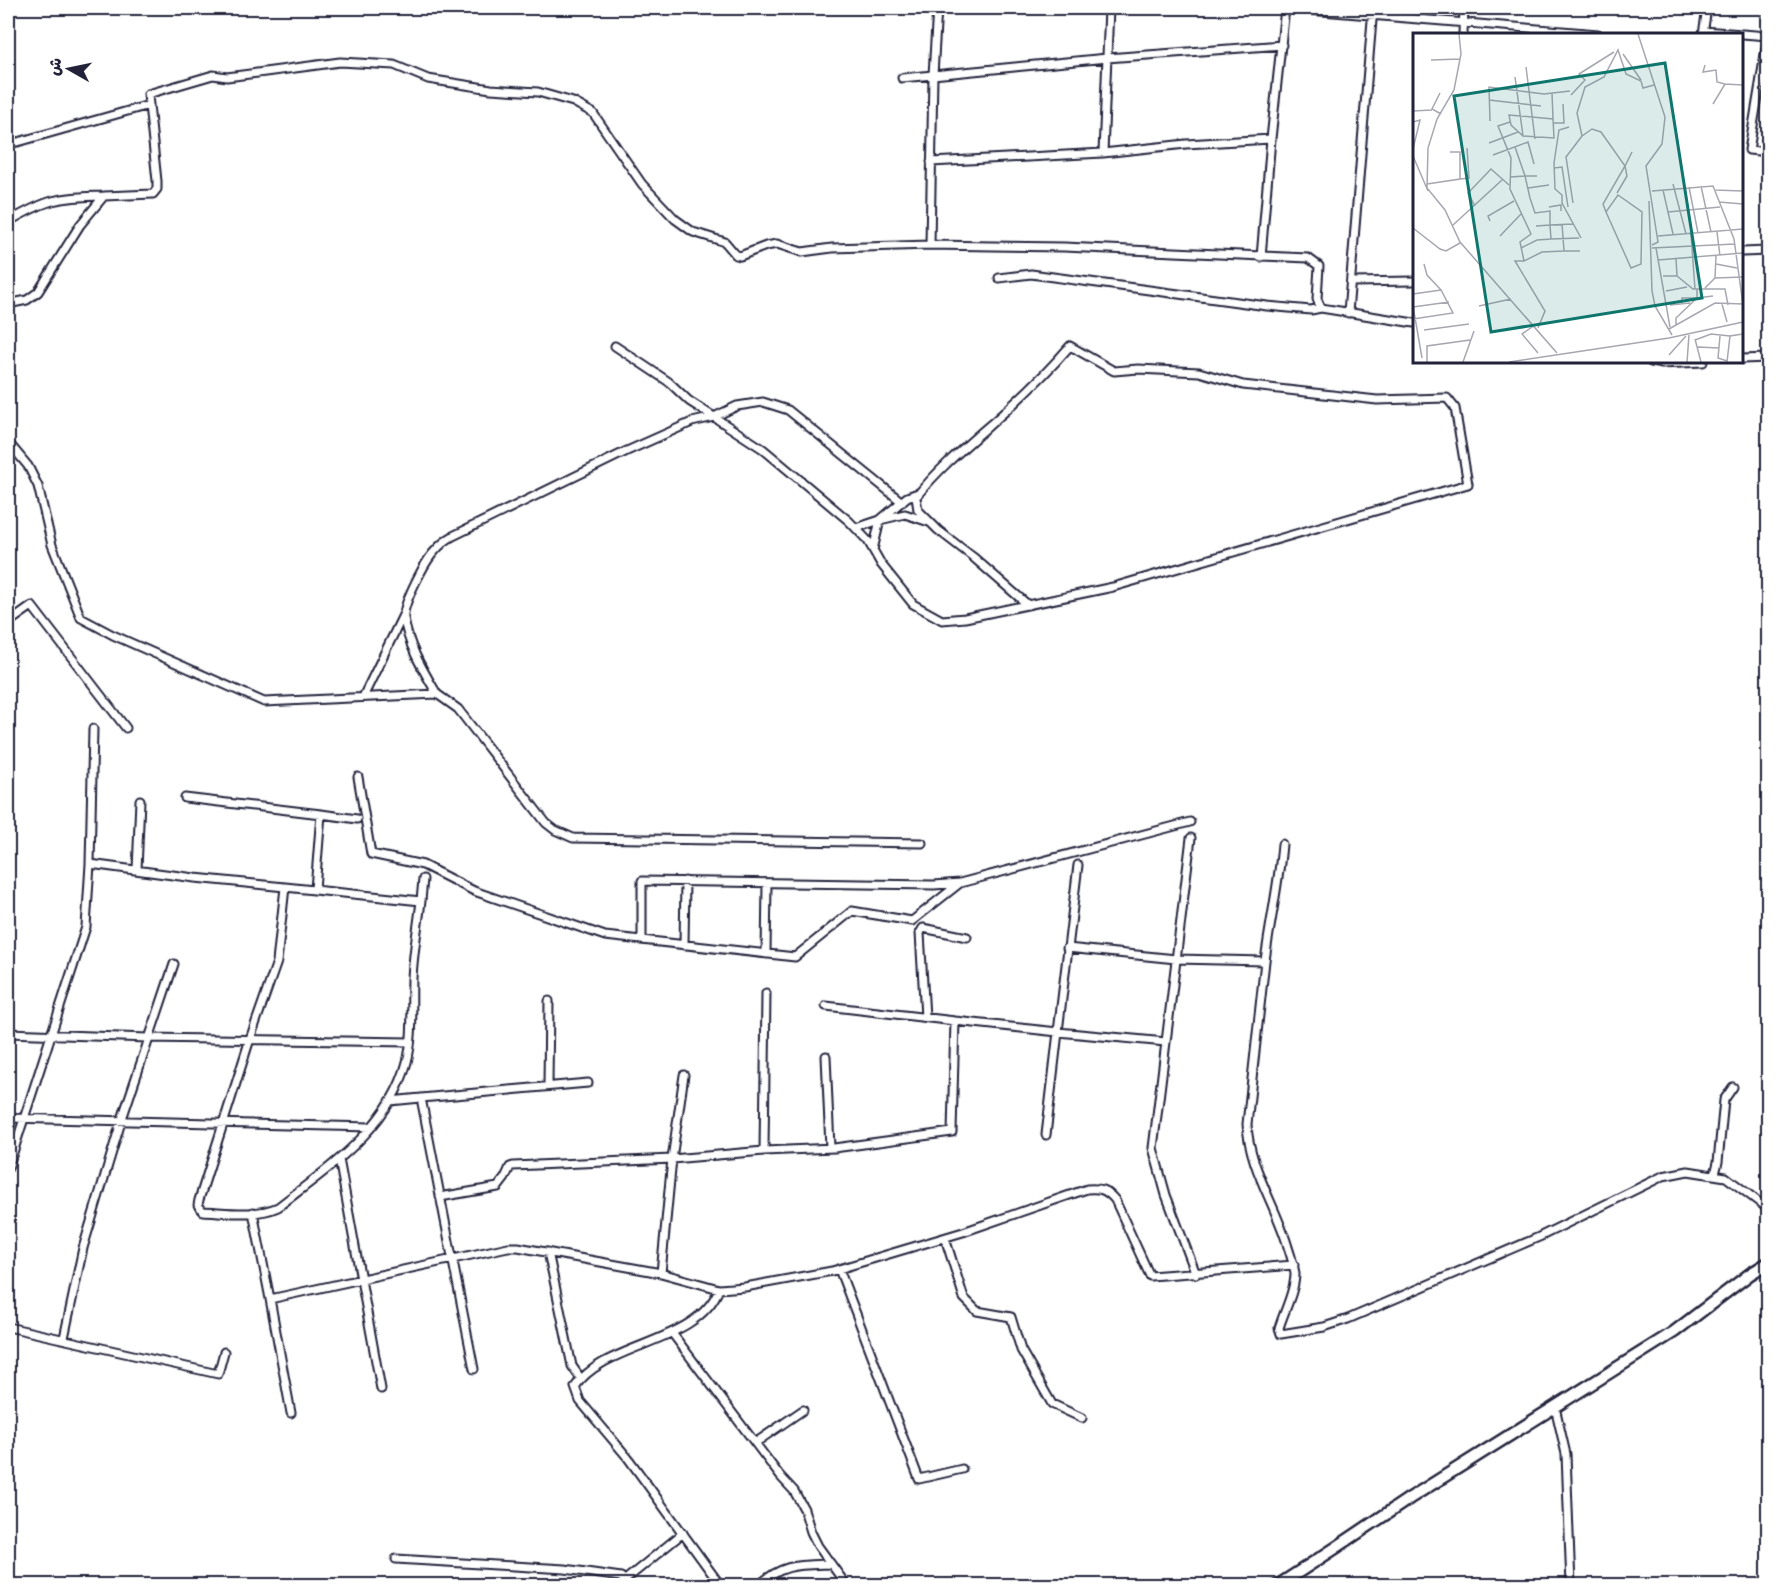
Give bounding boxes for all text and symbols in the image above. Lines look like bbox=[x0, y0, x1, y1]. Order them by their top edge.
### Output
inset map bbox=[1413, 33, 1743, 363]
north arrow bbox=[39, 39, 99, 99]
text: ش bbox=[44, 57, 69, 78]

